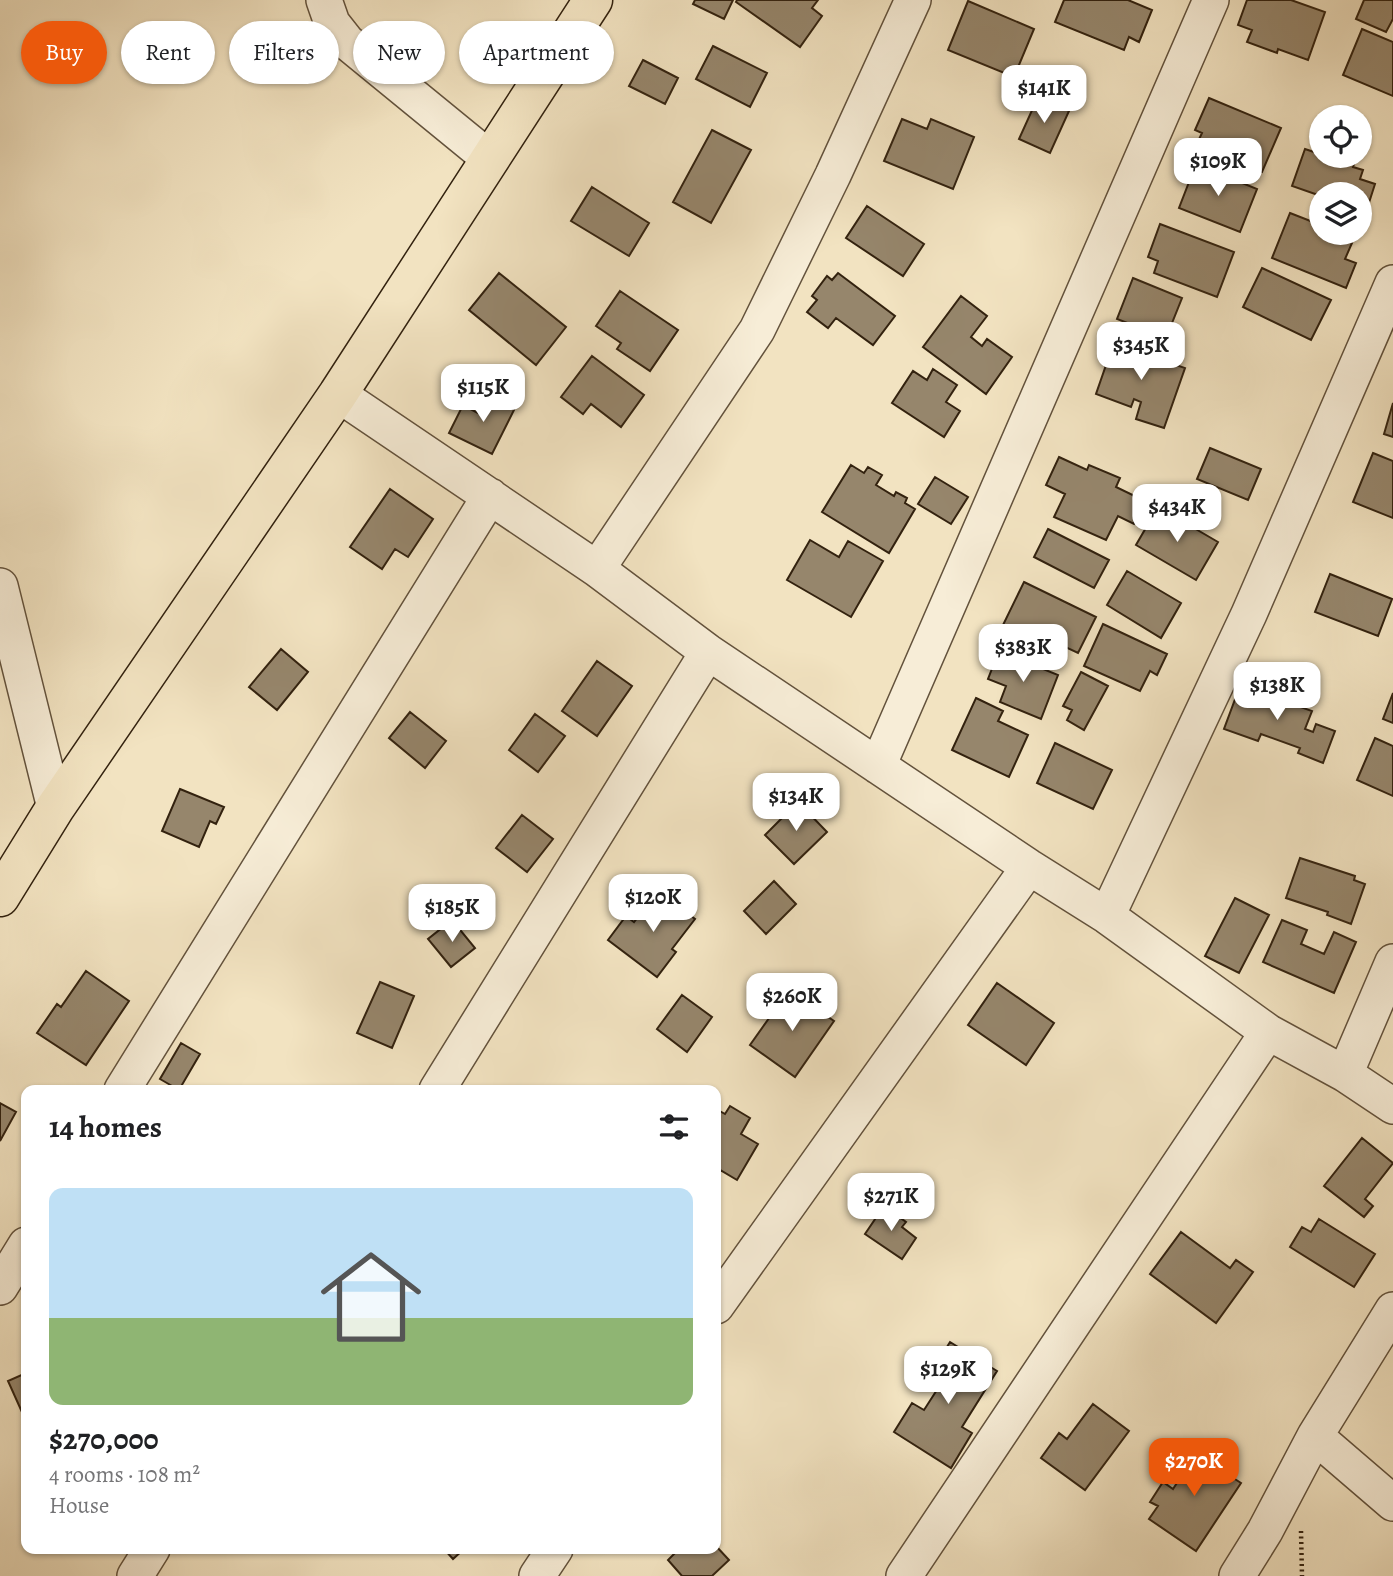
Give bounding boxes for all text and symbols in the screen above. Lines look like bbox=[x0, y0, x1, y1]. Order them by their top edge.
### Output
chip: Buy bbox=[21, 21, 107, 84]
chip: Rent bbox=[121, 21, 215, 84]
chip: Filters bbox=[229, 21, 339, 84]
chip: New bbox=[353, 21, 445, 84]
chip: Apartment bbox=[459, 21, 614, 84]
pin: $141K bbox=[995, 66, 1093, 125]
text: $141K bbox=[1017, 72, 1071, 103]
map controls bbox=[1309, 105, 1372, 245]
button: locate bbox=[1309, 105, 1372, 168]
pin: $109K bbox=[1169, 138, 1267, 198]
text: $109K bbox=[1190, 145, 1246, 176]
button: layers bbox=[1309, 182, 1372, 245]
pin: $345K bbox=[1092, 322, 1190, 382]
text: $345K bbox=[1113, 329, 1169, 360]
pin: $115K bbox=[434, 364, 532, 424]
text: $115K bbox=[457, 371, 509, 402]
pin: $434K bbox=[1128, 484, 1226, 544]
text: $434K bbox=[1148, 491, 1206, 522]
pin: $383K bbox=[974, 624, 1072, 684]
text: $383K bbox=[995, 631, 1051, 662]
pin: $138K bbox=[1228, 662, 1326, 722]
text: $138K bbox=[1250, 669, 1305, 700]
pin: $134K bbox=[747, 774, 845, 833]
text: $134K bbox=[769, 780, 823, 811]
pin: $120K bbox=[604, 874, 702, 934]
text: $120K bbox=[625, 881, 681, 912]
pin: $185K bbox=[403, 884, 501, 944]
text: $185K bbox=[425, 891, 479, 922]
pin: $260K bbox=[743, 974, 841, 1033]
text: $260K bbox=[762, 980, 822, 1011]
text: 14 homes bbox=[49, 1107, 162, 1147]
icon: filters bbox=[655, 1108, 693, 1146]
pin: $271K bbox=[842, 1174, 940, 1233]
text: $271K bbox=[864, 1180, 919, 1211]
icon: home bbox=[308, 1234, 434, 1360]
pin: $129K bbox=[899, 1346, 997, 1406]
text: $129K bbox=[920, 1353, 976, 1384]
text: $270,000 bbox=[49, 1419, 159, 1459]
pin: $270K bbox=[1145, 1438, 1243, 1498]
text: $270K bbox=[1165, 1445, 1223, 1476]
text: 4 rooms · 108 m² bbox=[49, 1459, 200, 1490]
text: House bbox=[49, 1490, 109, 1521]

